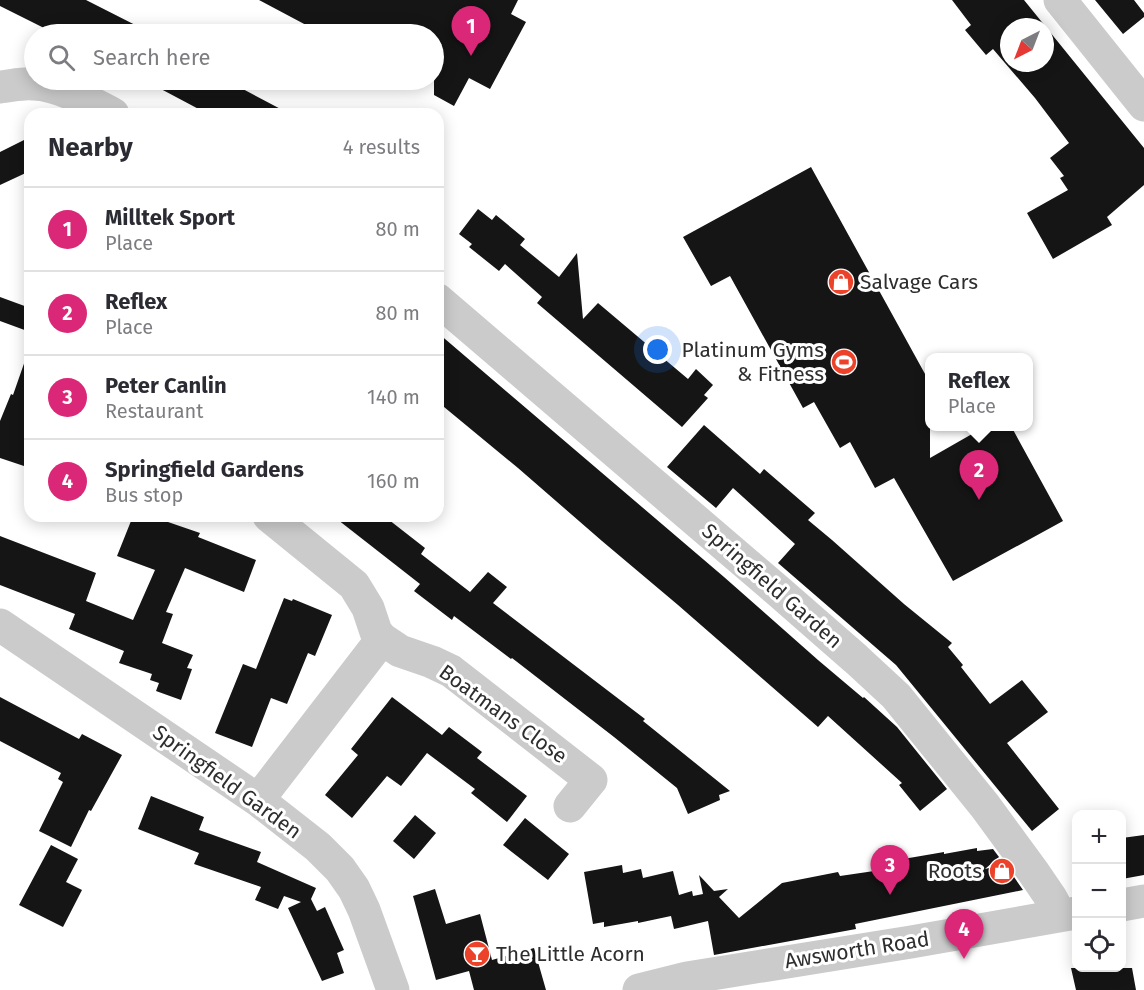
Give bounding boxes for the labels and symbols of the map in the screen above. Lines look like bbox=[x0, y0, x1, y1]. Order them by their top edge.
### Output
pin: 1 bbox=[452, 7, 490, 56]
north arrow bbox=[1000, 18, 1054, 72]
shop icon: Salvage Cars bbox=[826, 267, 856, 297]
place label: Salvage Cars bbox=[860, 269, 978, 295]
your location bbox=[643, 335, 672, 364]
place label: Platinum Gyms & Fitness bbox=[682, 337, 824, 387]
sports icon: Platinum Gyms & Fitness bbox=[829, 347, 859, 377]
pin: 2 bbox=[960, 450, 998, 500]
street label: Springfield Garden bbox=[697, 518, 847, 654]
street label: Boatmans Close bbox=[434, 659, 572, 769]
street label: Springfield Garden bbox=[148, 719, 306, 845]
pin: 3 bbox=[870, 846, 910, 895]
shop icon: Roots bbox=[987, 856, 1017, 886]
place label: Roots bbox=[928, 858, 982, 884]
pin: 4 bbox=[944, 910, 984, 959]
street label: Awsworth Road bbox=[783, 926, 931, 974]
bar icon: The Little Acorn bbox=[462, 939, 492, 969]
place label: The Little Acorn bbox=[496, 941, 645, 967]

